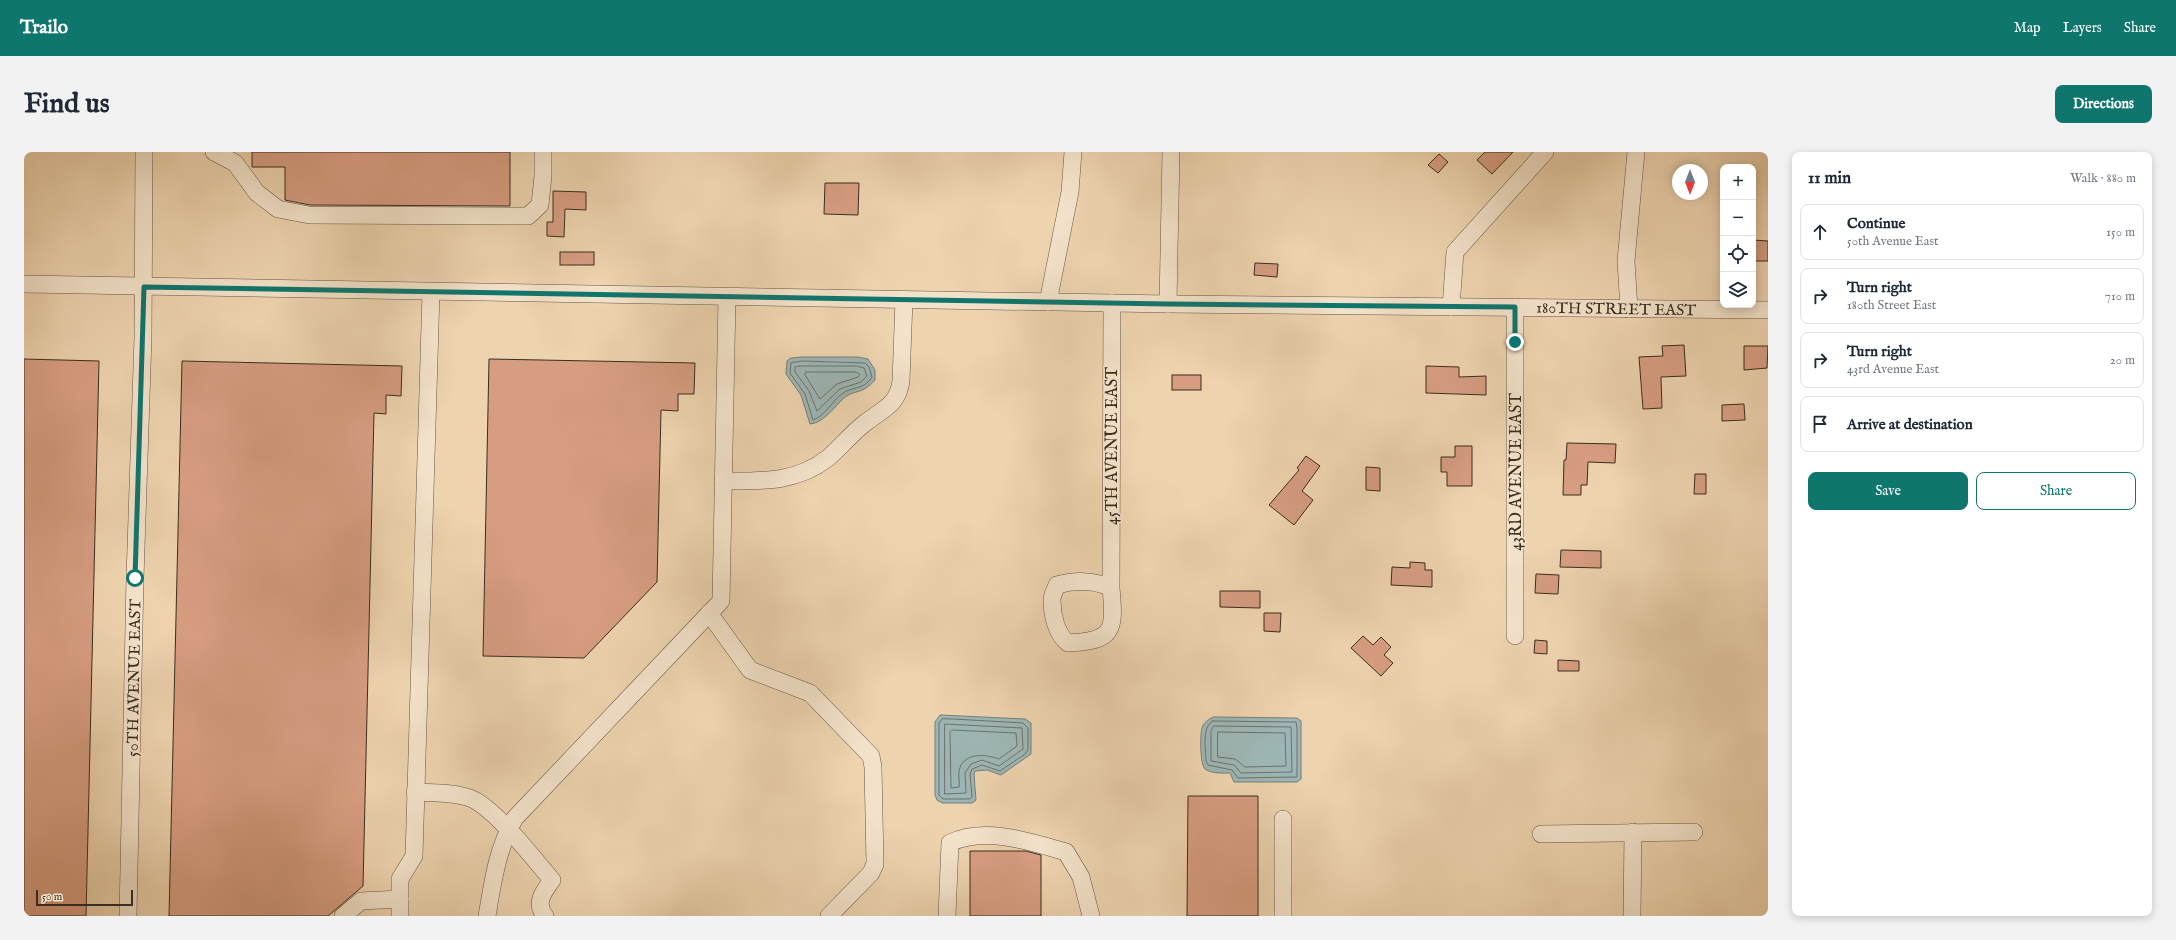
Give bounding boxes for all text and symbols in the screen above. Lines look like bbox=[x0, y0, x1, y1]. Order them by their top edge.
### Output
text: Trailo bbox=[20, 16, 68, 40]
text: Map bbox=[2014, 19, 2041, 37]
text: Layers bbox=[2063, 19, 2102, 37]
text: Share bbox=[2124, 19, 2156, 37]
button: Directions bbox=[2055, 85, 2152, 123]
text: Find us bbox=[24, 87, 110, 122]
north arrow bbox=[1672, 164, 1708, 200]
map controls bbox=[1720, 164, 1756, 308]
button: + bbox=[1720, 164, 1756, 200]
text: 11 min bbox=[1808, 168, 1851, 189]
text: Walk · 880 m bbox=[2070, 170, 2136, 187]
button: − bbox=[1720, 200, 1756, 236]
text: Continue bbox=[1847, 214, 1905, 233]
icon: ahead bbox=[1809, 221, 1831, 243]
text: 150 m bbox=[2106, 224, 2135, 241]
text: 50th Avenue East bbox=[1847, 233, 1938, 250]
button: locate bbox=[1720, 236, 1756, 272]
button: layers bbox=[1720, 272, 1756, 308]
text: Turn right bbox=[1847, 278, 1912, 297]
icon: right bbox=[1809, 285, 1831, 307]
text: 710 m bbox=[2105, 288, 2135, 305]
text: 180th Street East bbox=[1847, 297, 1936, 314]
street label: 180TH STREET EAST bbox=[1536, 299, 1696, 321]
route end bbox=[1506, 333, 1524, 351]
text: Turn right bbox=[1847, 342, 1912, 361]
icon: right bbox=[1809, 349, 1831, 371]
text: 20 m bbox=[2110, 352, 2135, 369]
text: 43rd Avenue East bbox=[1847, 361, 1939, 378]
street label: 45TH AVENUE EAST bbox=[1103, 367, 1123, 525]
street label: 43RD AVENUE EAST bbox=[1507, 393, 1527, 551]
icon: arrive bbox=[1809, 413, 1831, 435]
text: Arrive at destination bbox=[1847, 415, 1973, 434]
button: Save bbox=[1808, 472, 1968, 510]
button: Share bbox=[1976, 472, 2136, 510]
route start bbox=[126, 569, 144, 587]
street label: 50TH AVENUE EAST bbox=[124, 599, 146, 757]
scale bar bbox=[36, 888, 133, 907]
text: 50 m bbox=[42, 890, 62, 904]

